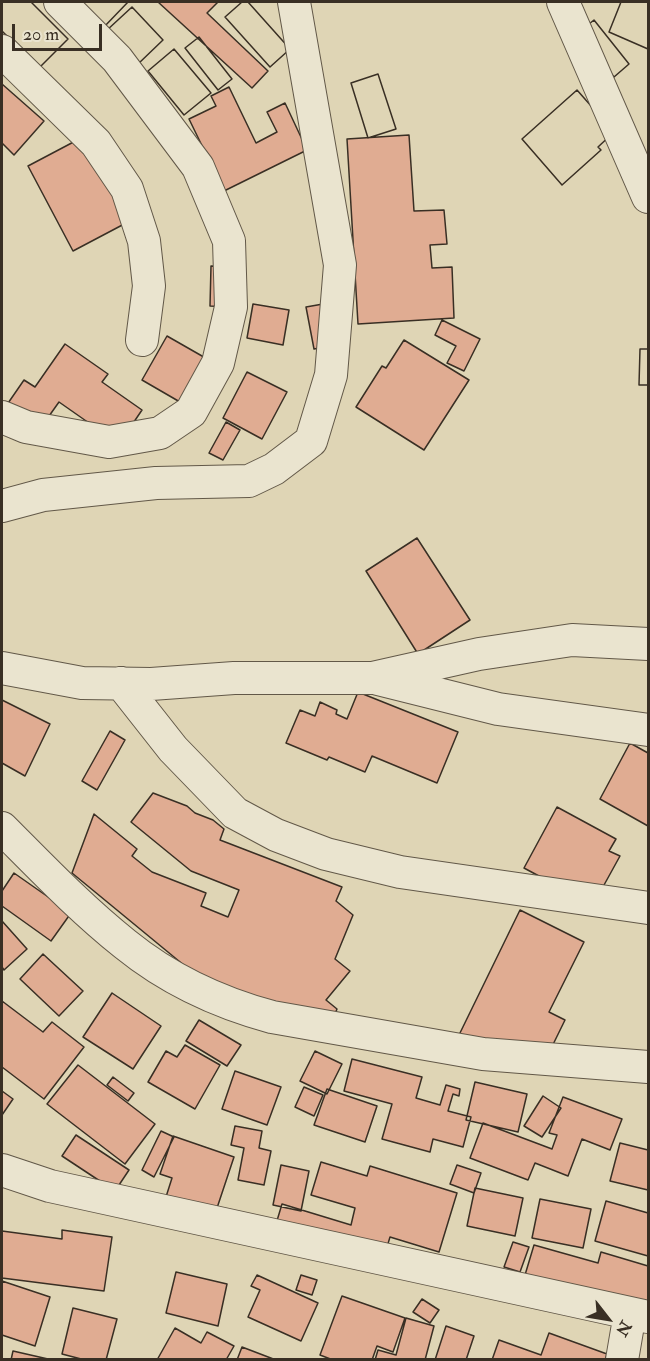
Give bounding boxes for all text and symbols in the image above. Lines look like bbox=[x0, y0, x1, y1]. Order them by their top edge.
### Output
scale bar bbox=[15, 12, 105, 50]
text: 20 m bbox=[23, 23, 59, 46]
north arrow bbox=[578, 1289, 638, 1349]
text: N bbox=[611, 1317, 636, 1340]

